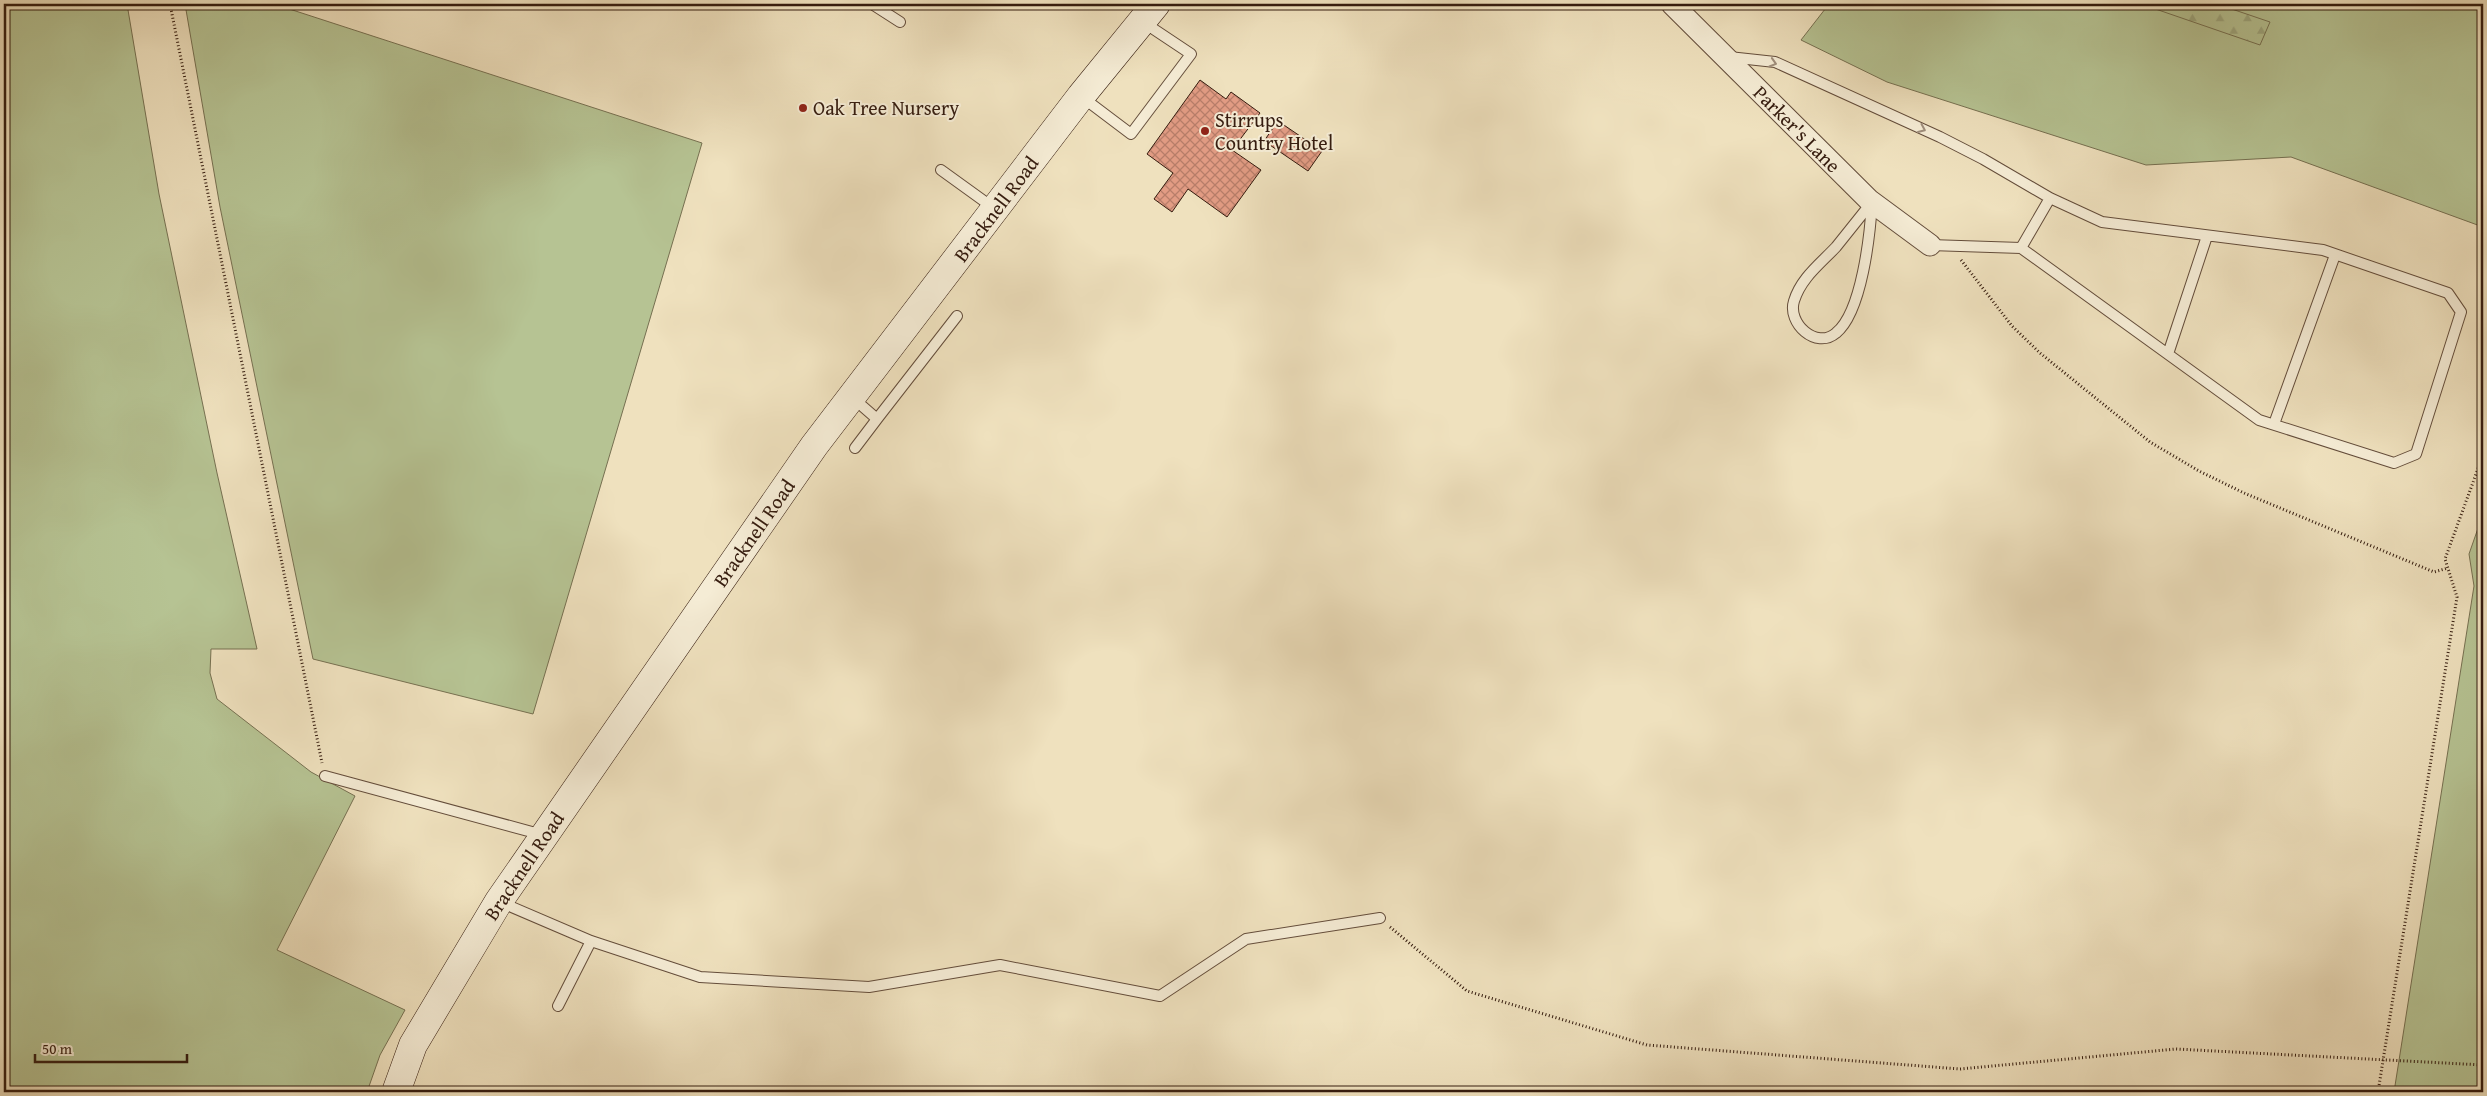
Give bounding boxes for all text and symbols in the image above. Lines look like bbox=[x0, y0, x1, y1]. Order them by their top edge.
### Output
one-way arrow bbox=[1769, 57, 1777, 67]
street label: Parker's Lane bbox=[1747, 78, 1848, 179]
place label: Oak Tree Nursery bbox=[813, 93, 959, 122]
marker: Oak Tree Nursery bbox=[797, 102, 809, 114]
place label: Stirrups Country Hotel bbox=[1215, 105, 1334, 157]
one-way arrow bbox=[1917, 123, 1926, 133]
marker: Stirrups Country Hotel bbox=[1199, 125, 1211, 137]
street label: Bracknell Road bbox=[946, 150, 1045, 268]
street label: Bracknell Road bbox=[706, 473, 802, 592]
street label: Bracknell Road bbox=[476, 805, 571, 926]
scale bar bbox=[35, 1031, 188, 1063]
text: 50 m bbox=[42, 1038, 73, 1059]

